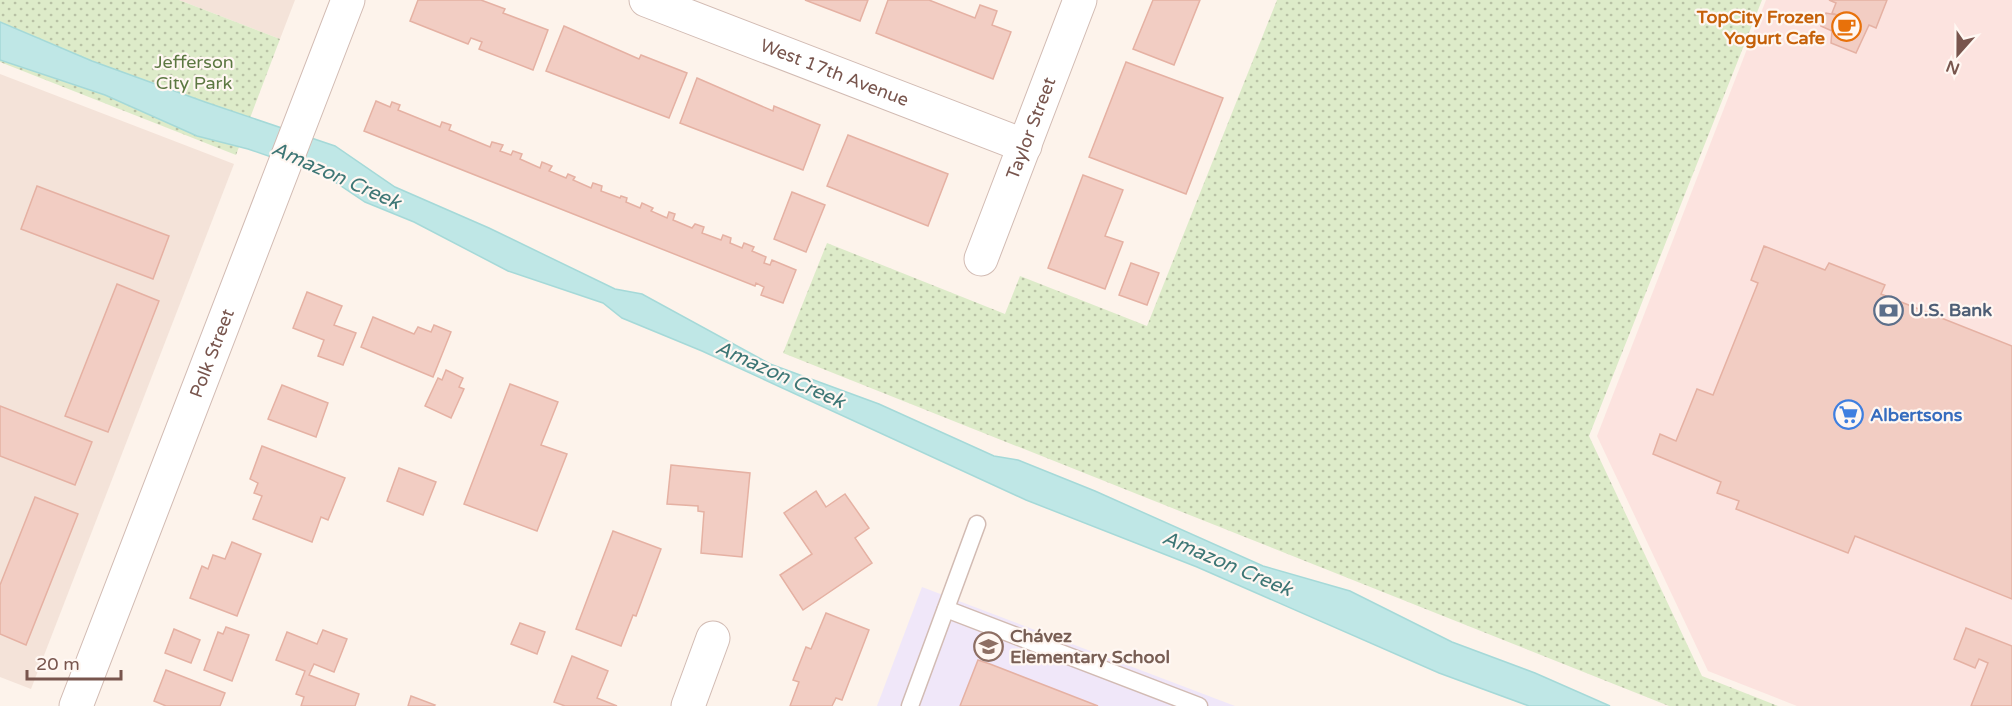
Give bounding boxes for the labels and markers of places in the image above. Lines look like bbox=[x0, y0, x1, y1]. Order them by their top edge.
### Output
place label: TopCity Frozen Yogurt Cafe bbox=[1696, 6, 1825, 49]
cafe icon: TopCity Frozen Yogurt Cafe bbox=[1830, 11, 1862, 43]
bank icon: U.S. Bank bbox=[1873, 294, 1905, 326]
place label: U.S. Bank bbox=[1910, 299, 1992, 321]
supermarket icon: Albertsons bbox=[1833, 399, 1865, 431]
place label: Albertsons bbox=[1870, 404, 1963, 426]
place label: Chávez Elementary School bbox=[1010, 625, 1170, 668]
school or university icon: Chávez Elementary School bbox=[973, 630, 1005, 662]

